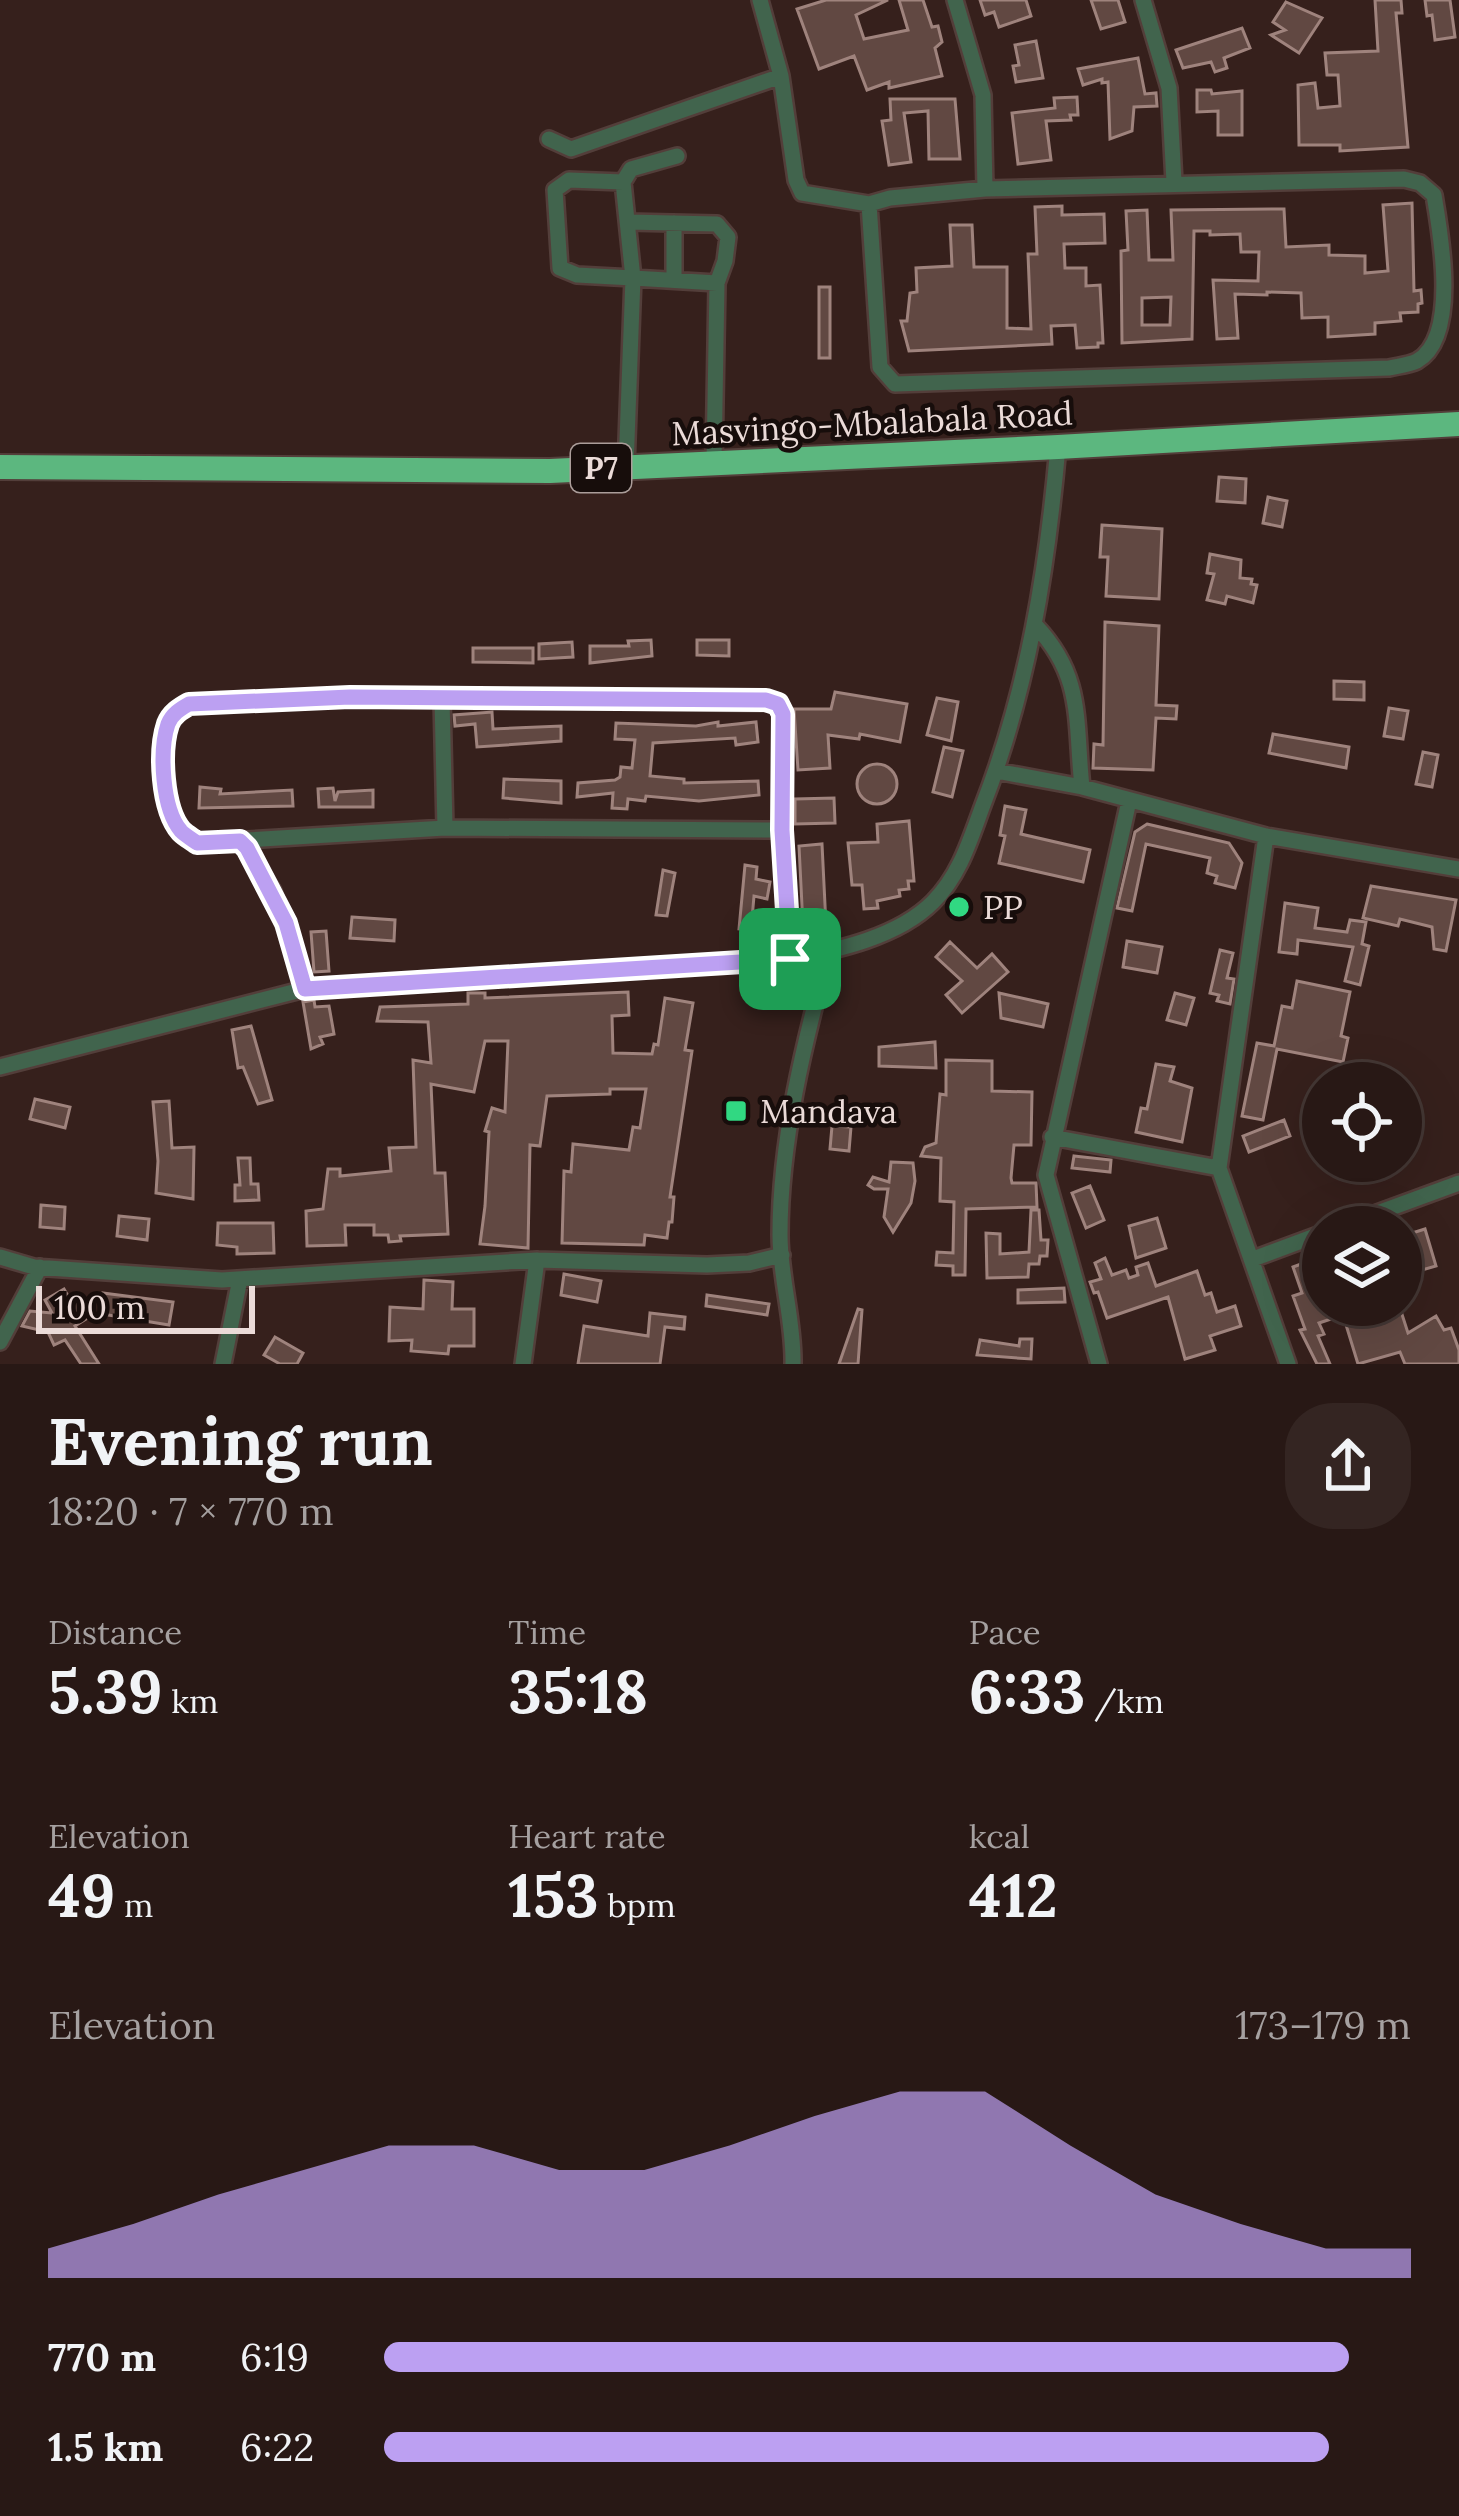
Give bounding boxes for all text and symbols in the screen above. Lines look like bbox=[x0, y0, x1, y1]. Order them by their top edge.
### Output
street label: Masvingo-Mbalabala Road bbox=[670, 392, 1074, 454]
road number: P7 bbox=[571, 444, 631, 492]
place label: PP bbox=[983, 886, 1023, 928]
marker: PP bbox=[946, 894, 972, 920]
pin bbox=[739, 908, 841, 1010]
icon: arrive bbox=[757, 926, 823, 992]
map controls bbox=[1302, 1062, 1422, 1326]
button: locate bbox=[1302, 1062, 1422, 1182]
place label: Mandava bbox=[760, 1090, 897, 1132]
marker: Mandava bbox=[723, 1098, 749, 1124]
button: layers bbox=[1302, 1206, 1422, 1326]
scale bar bbox=[36, 1280, 255, 1333]
text: 100 m bbox=[54, 1286, 145, 1328]
text: Evening run bbox=[48, 1399, 433, 1483]
button: share bbox=[1285, 1403, 1411, 1529]
text: 18:20 · 7 × 770 m bbox=[48, 1486, 334, 1536]
text: Distance bbox=[48, 1611, 182, 1653]
text: Time bbox=[508, 1611, 586, 1653]
text: Pace bbox=[969, 1611, 1041, 1653]
text: 5.39 bbox=[48, 1653, 163, 1729]
text: 35:18 bbox=[508, 1653, 648, 1729]
text: 6:33 bbox=[969, 1653, 1085, 1729]
text: km bbox=[163, 1680, 218, 1722]
text: /km bbox=[1085, 1680, 1164, 1722]
text: Elevation bbox=[48, 1815, 190, 1857]
text: Heart rate bbox=[508, 1815, 666, 1857]
text: kcal bbox=[969, 1815, 1030, 1857]
text: 49 bbox=[48, 1857, 115, 1933]
text: 153 bbox=[508, 1857, 599, 1933]
text: 412 bbox=[969, 1857, 1058, 1933]
text: m bbox=[115, 1884, 154, 1926]
text: bpm bbox=[599, 1884, 676, 1926]
text: Elevation bbox=[48, 2000, 216, 2050]
text: 173–179 m bbox=[1235, 2000, 1411, 2050]
text: 770 m bbox=[48, 2332, 156, 2382]
text: 6:19 bbox=[240, 2332, 309, 2382]
text: 1.5 km bbox=[48, 2422, 163, 2472]
text: 6:22 bbox=[240, 2422, 314, 2472]

